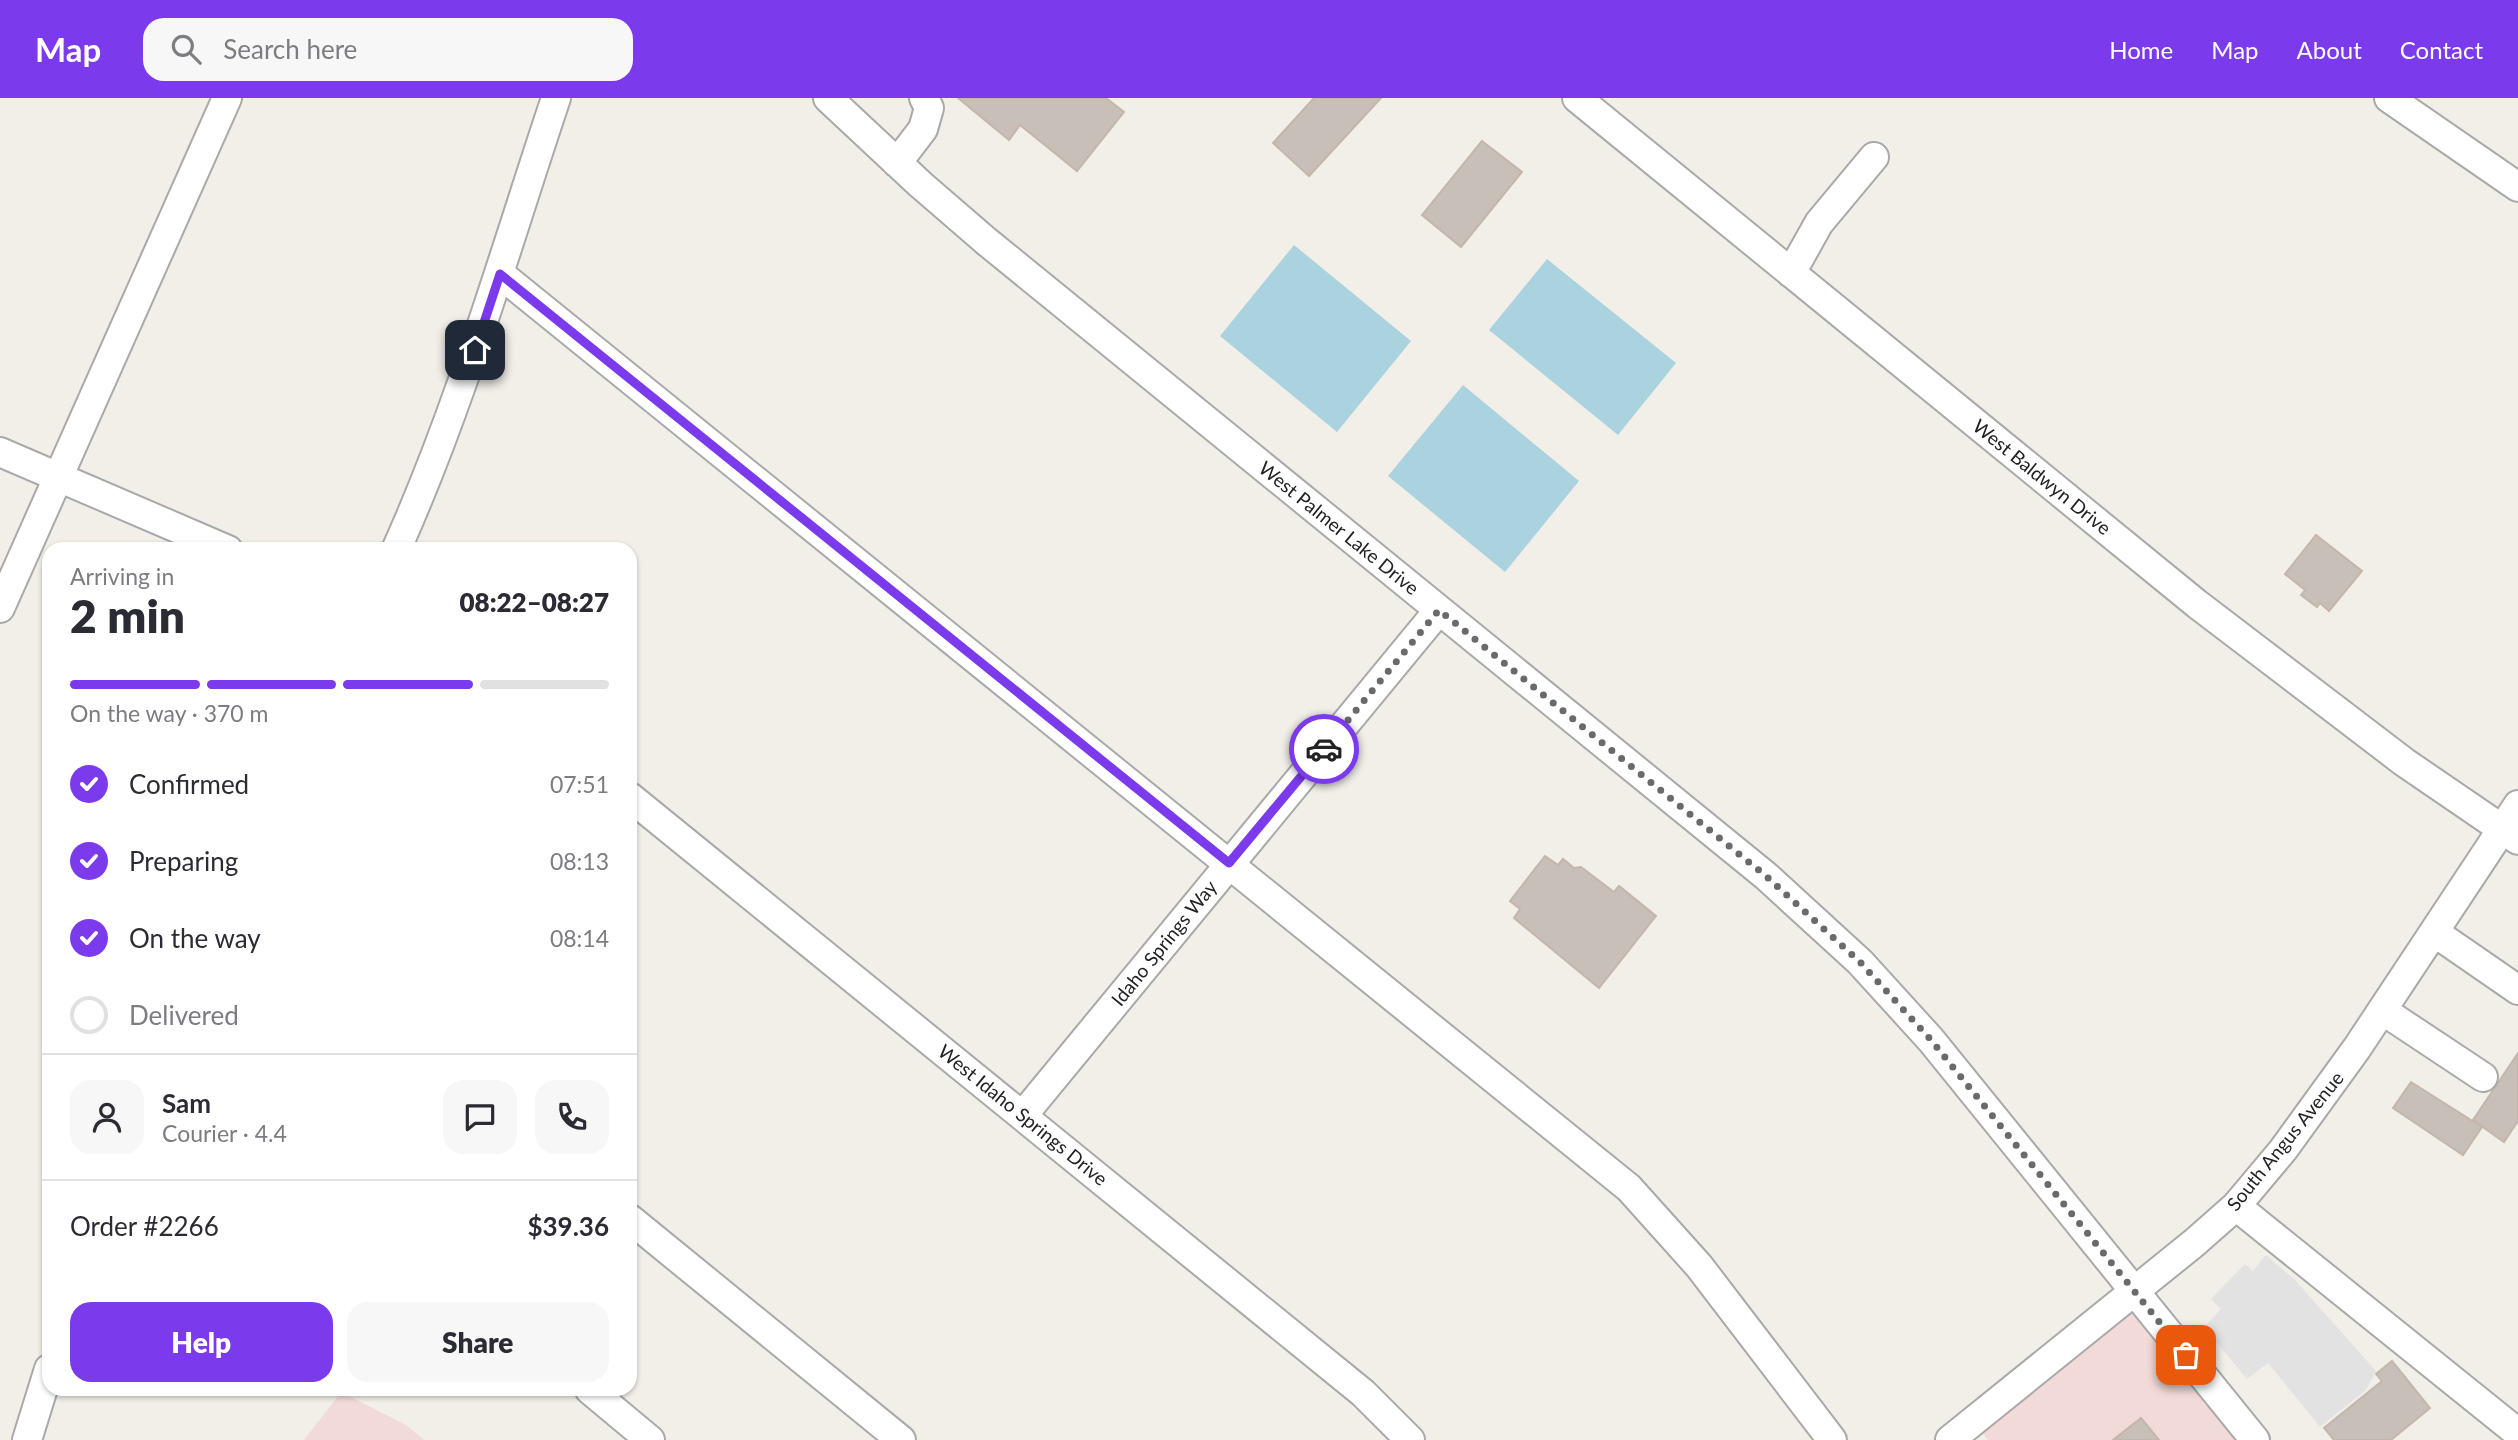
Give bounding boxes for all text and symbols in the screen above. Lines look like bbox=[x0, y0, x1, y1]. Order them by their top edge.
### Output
search box bbox=[143, 18, 633, 81]
text: Map bbox=[35, 29, 101, 69]
icon: search bbox=[167, 30, 205, 68]
text: Search here bbox=[223, 33, 357, 65]
text: Home bbox=[2109, 35, 2173, 64]
text: Map bbox=[2211, 35, 2259, 64]
text: About bbox=[2297, 35, 2362, 64]
text: Contact bbox=[2400, 35, 2483, 64]
pin bbox=[445, 320, 505, 380]
icon: home bbox=[456, 331, 494, 369]
street label: West Baldwyn Drive bbox=[1969, 414, 2116, 539]
street label: West Palmer Lake Drive bbox=[1255, 456, 1424, 599]
text: Arriving in bbox=[70, 562, 174, 590]
text: 08:22–08:27 bbox=[459, 586, 609, 618]
text: 2 min bbox=[70, 588, 185, 643]
text: On the way · 370 m bbox=[70, 699, 269, 727]
courier bbox=[1289, 714, 1359, 784]
icon: car bbox=[1305, 730, 1343, 768]
icon: check bbox=[70, 765, 108, 803]
text: Confirmed bbox=[129, 768, 249, 800]
text: 07:51 bbox=[550, 770, 609, 798]
icon: check bbox=[70, 842, 108, 880]
text: Preparing bbox=[129, 845, 238, 877]
text: 08:13 bbox=[550, 847, 609, 875]
street label: Idaho Springs Way bbox=[1106, 875, 1221, 1010]
icon: check bbox=[70, 919, 108, 957]
text: On the way bbox=[129, 922, 261, 954]
text: 08:14 bbox=[550, 924, 609, 952]
text: Delivered bbox=[129, 999, 239, 1031]
street label: West Idaho Springs Drive bbox=[934, 1039, 1113, 1190]
street label: South Angus Avenue bbox=[2221, 1066, 2348, 1215]
button: person bbox=[70, 1080, 144, 1154]
button: chat bbox=[443, 1080, 517, 1154]
button: phone bbox=[535, 1080, 609, 1154]
text: Sam bbox=[162, 1087, 211, 1119]
text: Courier · 4.4 bbox=[162, 1119, 287, 1147]
text: Order #2266 bbox=[70, 1210, 219, 1242]
text: $39.36 bbox=[527, 1210, 609, 1242]
button: Help bbox=[70, 1302, 333, 1382]
button: Share bbox=[347, 1302, 609, 1382]
pin bbox=[2156, 1325, 2216, 1385]
icon: bag bbox=[2167, 1336, 2205, 1374]

